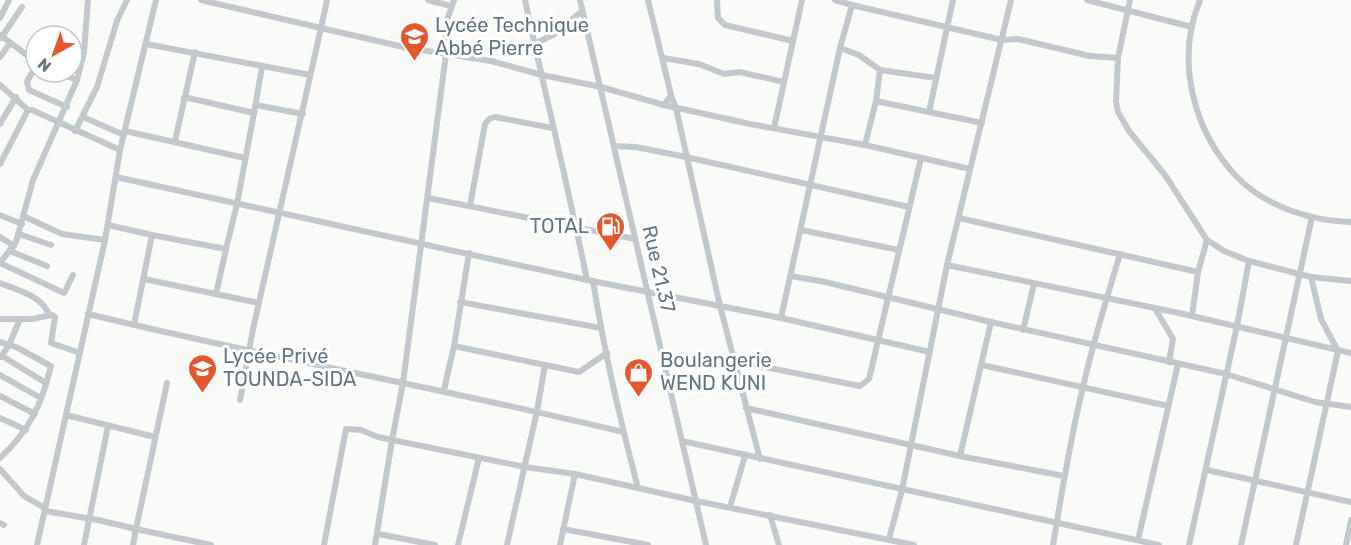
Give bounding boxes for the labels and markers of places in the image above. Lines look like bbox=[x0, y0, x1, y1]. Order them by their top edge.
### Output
place label: Lycée Technique Abbé Pierre bbox=[435, 13, 589, 60]
school or university icon: Lycée Technique Abbé Pierre bbox=[398, 20, 430, 62]
fuel station icon: TOTAL bbox=[594, 210, 626, 252]
place label: TOTAL bbox=[530, 214, 589, 238]
place label: Lycée Privé TOUNDA-SIDA bbox=[223, 344, 356, 391]
place label: Boulangerie WEND KUNI bbox=[660, 348, 772, 395]
school or university icon: Lycée Privé TOUNDA-SIDA bbox=[186, 352, 218, 394]
shop icon: Boulangerie WEND KUNI bbox=[623, 356, 655, 398]

